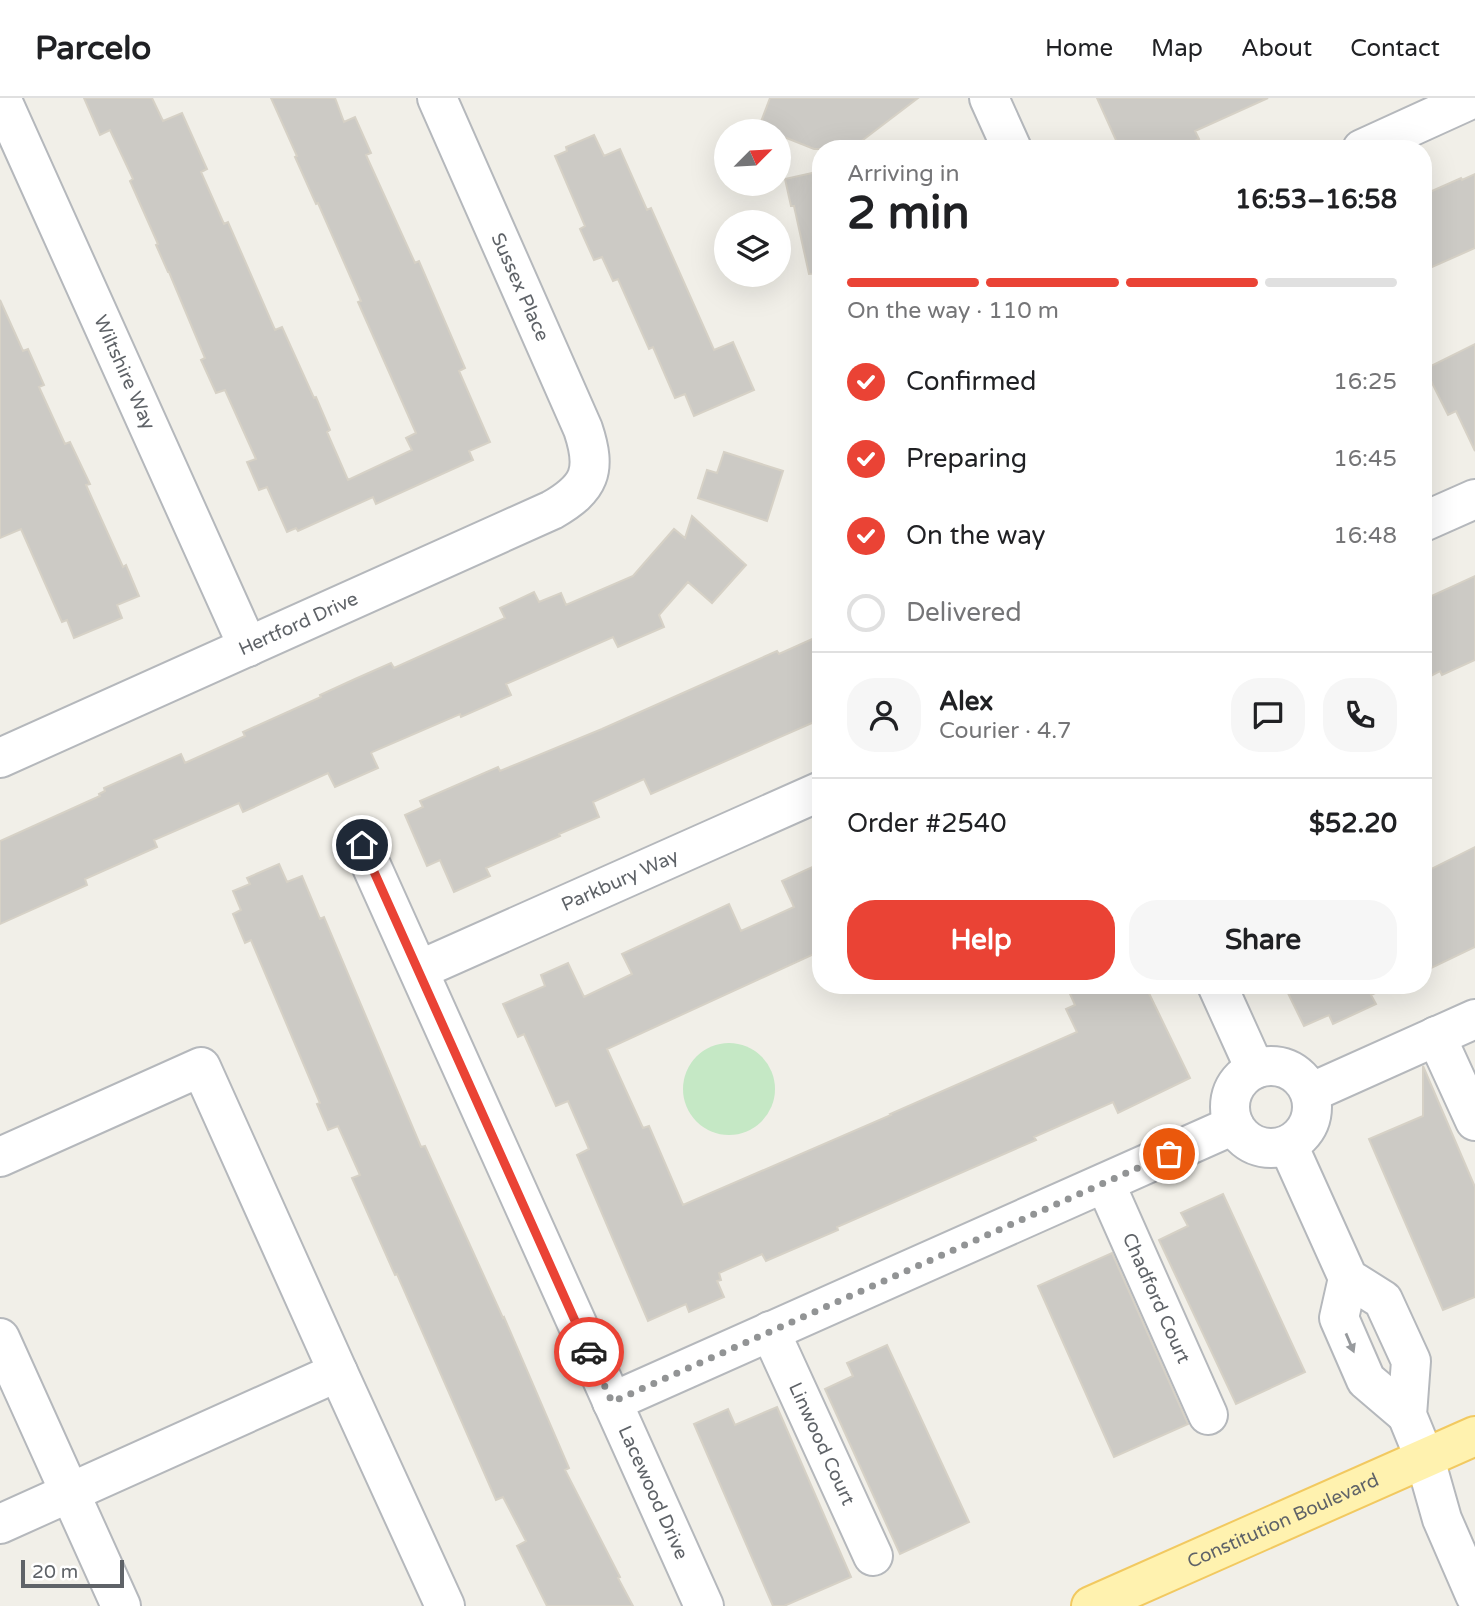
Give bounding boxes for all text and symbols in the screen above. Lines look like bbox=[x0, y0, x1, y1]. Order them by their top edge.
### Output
text: Parcelo bbox=[35, 29, 151, 68]
text: Home bbox=[1045, 34, 1113, 63]
text: Map bbox=[1151, 34, 1203, 63]
text: About bbox=[1241, 34, 1312, 63]
text: Contact bbox=[1350, 34, 1440, 63]
north arrow bbox=[714, 119, 791, 196]
map controls bbox=[714, 119, 791, 287]
text: Arriving in bbox=[847, 160, 960, 188]
text: 16:53–16:58 bbox=[1235, 184, 1397, 215]
text: 2 min bbox=[847, 186, 970, 241]
button: layers bbox=[714, 210, 791, 287]
street label: Sussex Place bbox=[486, 230, 554, 344]
text: On the way · 110 m bbox=[847, 297, 1059, 325]
street label: Wiltshire Way bbox=[89, 312, 160, 433]
icon: check bbox=[847, 363, 885, 401]
text: Confirmed bbox=[906, 366, 1036, 397]
text: 16:25 bbox=[1333, 368, 1397, 396]
icon: check bbox=[847, 440, 885, 478]
text: Preparing bbox=[906, 443, 1027, 474]
text: 16:45 bbox=[1333, 445, 1397, 473]
icon: check bbox=[847, 517, 885, 555]
text: On the way bbox=[906, 520, 1046, 551]
text: 16:48 bbox=[1333, 522, 1397, 550]
street label: Hertford Drive bbox=[235, 588, 361, 660]
text: Delivered bbox=[906, 597, 1022, 628]
button: person bbox=[847, 678, 921, 752]
button: chat bbox=[1231, 678, 1305, 752]
button: phone bbox=[1323, 678, 1397, 752]
text: Alex bbox=[939, 686, 993, 717]
text: Courier · 4.7 bbox=[939, 717, 1072, 745]
text: Order #2540 bbox=[847, 808, 1007, 839]
text: $52.20 bbox=[1309, 808, 1397, 839]
pin bbox=[332, 815, 392, 875]
icon: home bbox=[343, 826, 381, 864]
street label: Parkbury Way bbox=[558, 845, 682, 916]
button: Help bbox=[847, 900, 1115, 980]
button: Share bbox=[1129, 900, 1397, 980]
pin bbox=[1139, 1124, 1199, 1184]
icon: bag bbox=[1150, 1135, 1188, 1173]
street label: Chadford Court bbox=[1118, 1230, 1195, 1367]
courier bbox=[554, 1317, 624, 1387]
icon: car bbox=[570, 1333, 608, 1371]
one-way arrow bbox=[1344, 1333, 1355, 1354]
street label: Linwood Court bbox=[784, 1379, 859, 1509]
street label: Lacewood Drive bbox=[613, 1422, 693, 1563]
street label: Constitution Boulevard bbox=[1184, 1469, 1382, 1573]
scale bar bbox=[21, 1557, 124, 1589]
text: 20 m bbox=[32, 1561, 78, 1583]

